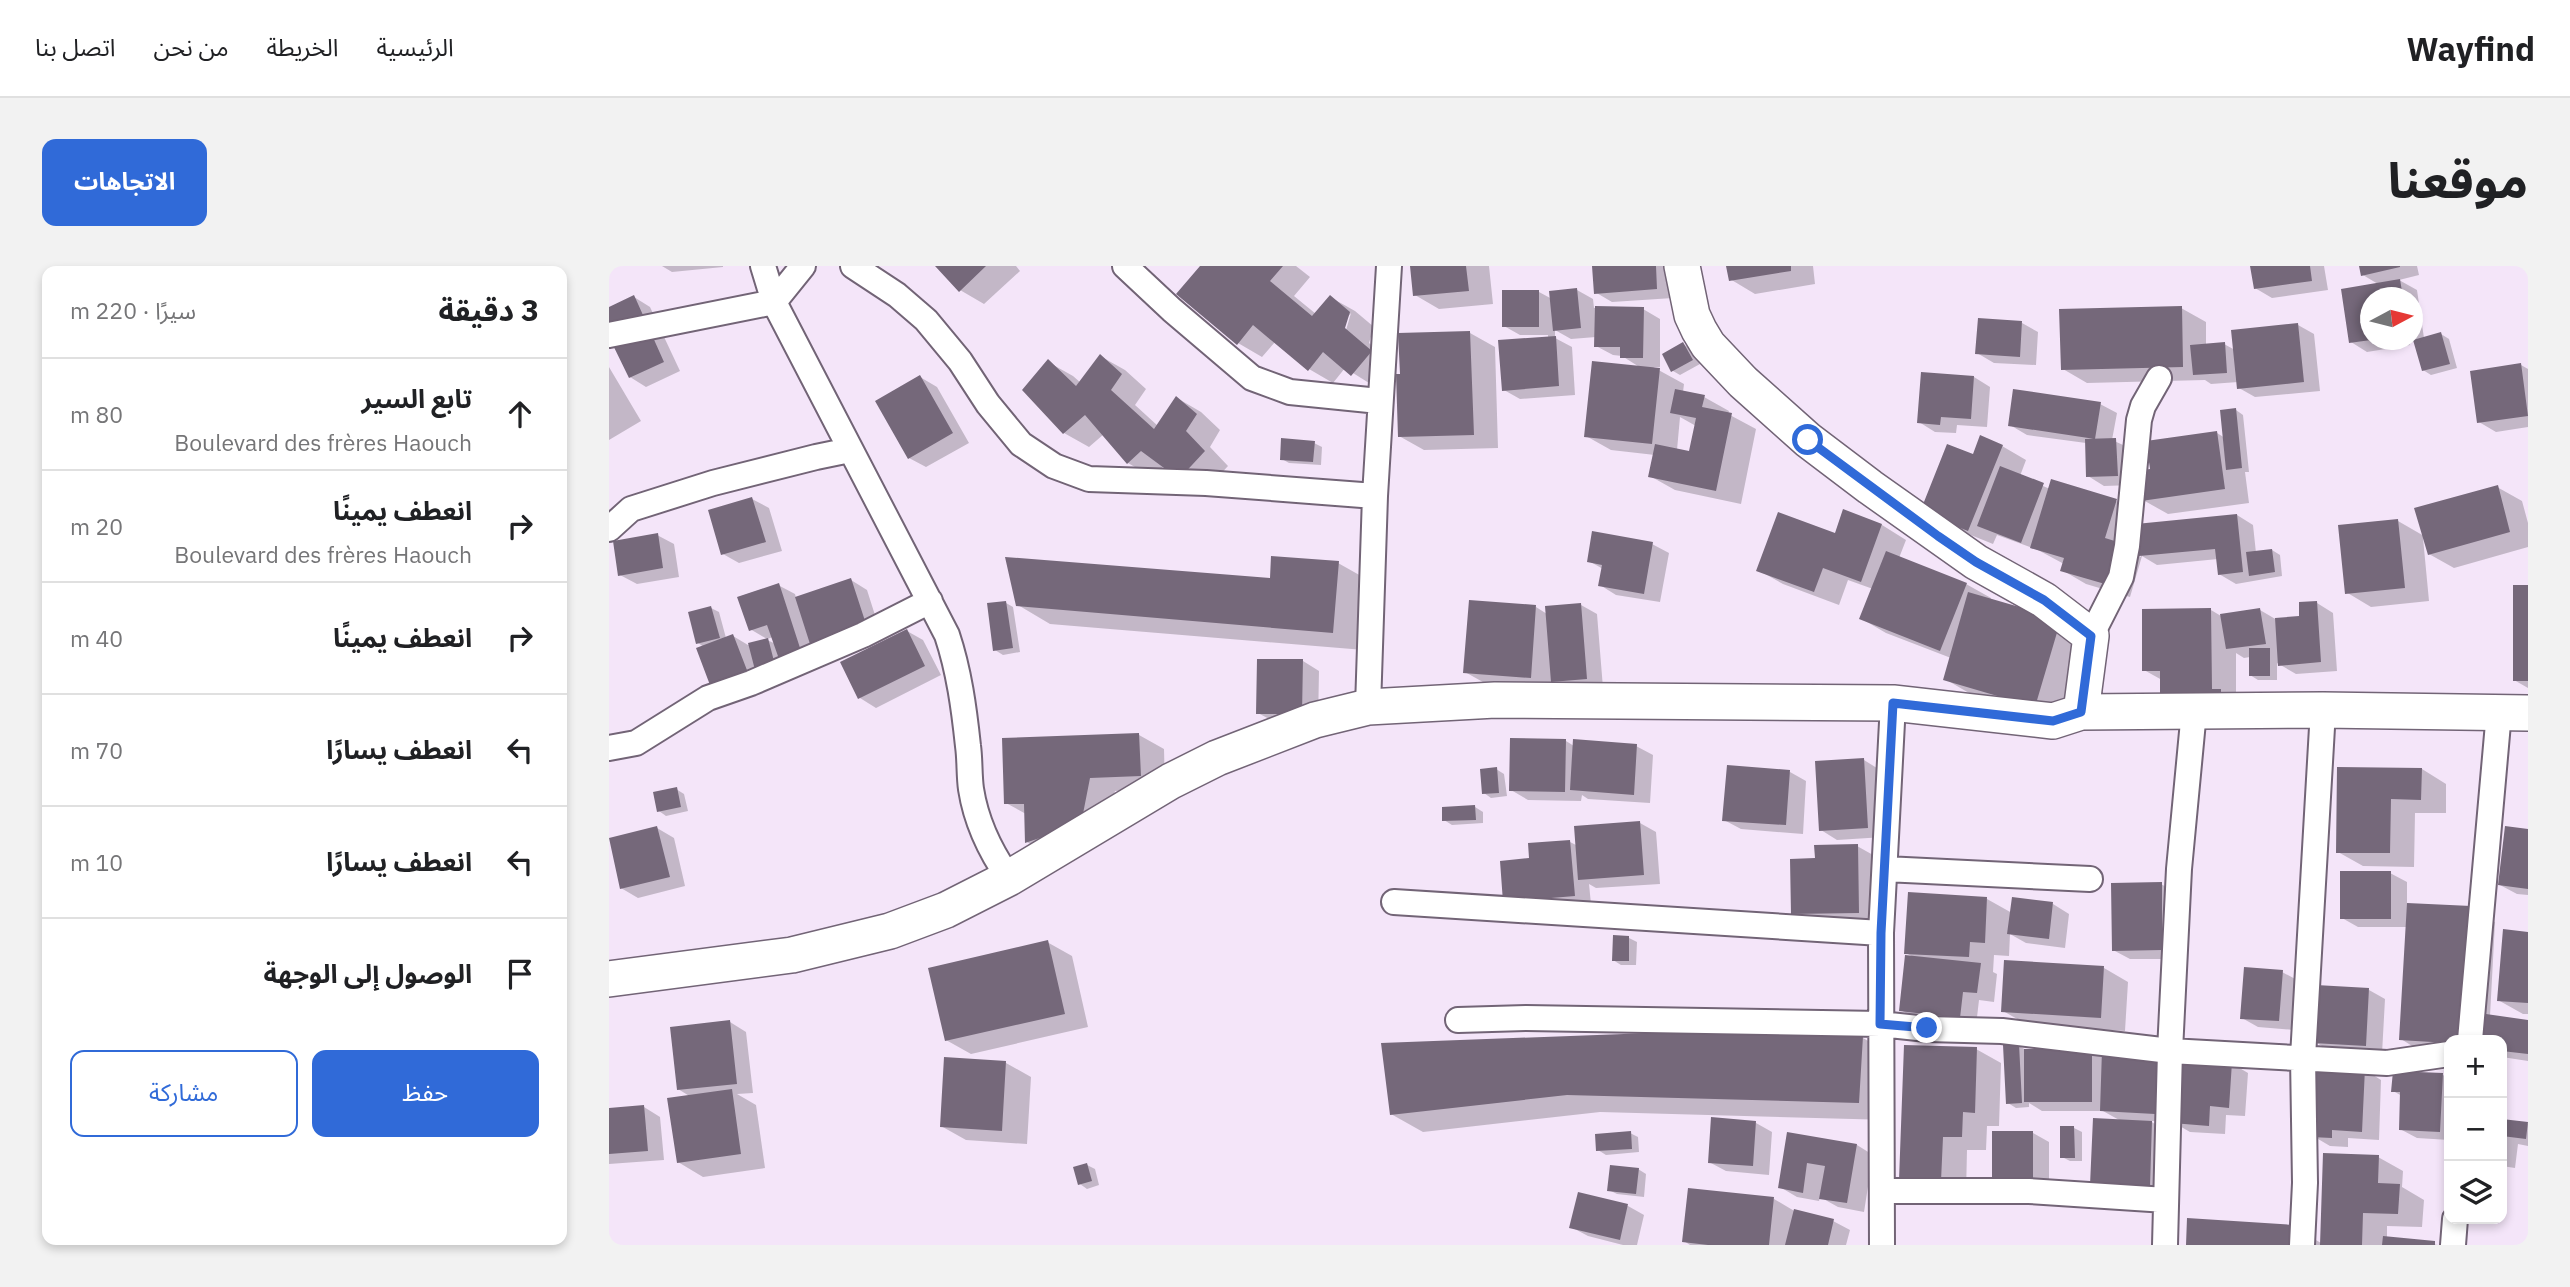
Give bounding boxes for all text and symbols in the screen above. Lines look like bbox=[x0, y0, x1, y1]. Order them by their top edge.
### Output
text: Wayfind bbox=[2406, 27, 2535, 70]
text: اتصل بنا bbox=[35, 31, 116, 63]
text: من نحن bbox=[154, 31, 229, 63]
text: الخريطة bbox=[267, 31, 339, 63]
text: الرئيسية bbox=[377, 31, 454, 63]
button: الاتجاهات bbox=[42, 139, 207, 226]
text: موقعنا bbox=[2388, 148, 2528, 211]
north arrow bbox=[2360, 287, 2423, 350]
text: 3 دقيقة bbox=[438, 290, 539, 329]
text: سيرًا · 220 m bbox=[70, 295, 196, 325]
text: تابع السير bbox=[362, 381, 472, 415]
icon: ahead bbox=[501, 395, 539, 433]
text: 80 m bbox=[70, 399, 123, 429]
route start bbox=[1792, 424, 1823, 455]
text: Boulevard des frères Haouch bbox=[174, 427, 472, 457]
text: انعطف يمينًا bbox=[333, 493, 472, 527]
icon: right bbox=[501, 507, 539, 545]
text: 20 m bbox=[70, 511, 123, 541]
text: Boulevard des frères Haouch bbox=[174, 539, 472, 569]
icon: right bbox=[501, 619, 539, 657]
text: انعطف يمينًا bbox=[333, 620, 472, 654]
text: 40 m bbox=[70, 623, 123, 653]
icon: left bbox=[501, 731, 539, 769]
text: انعطف يسارًا bbox=[326, 732, 472, 766]
text: 70 m bbox=[70, 735, 123, 765]
icon: left bbox=[501, 843, 539, 881]
text: انعطف يسارًا bbox=[326, 844, 472, 878]
text: 10 m bbox=[70, 847, 123, 877]
icon: arrive bbox=[501, 955, 539, 993]
text: الوصول إلى الوجهة bbox=[263, 956, 472, 990]
route end bbox=[1911, 1012, 1942, 1043]
map controls bbox=[2444, 1035, 2507, 1224]
button: + bbox=[2444, 1035, 2507, 1098]
button: مشاركة bbox=[70, 1050, 298, 1137]
button: حفظ bbox=[312, 1050, 539, 1137]
button: − bbox=[2444, 1098, 2507, 1161]
button: layers bbox=[2444, 1161, 2507, 1224]

